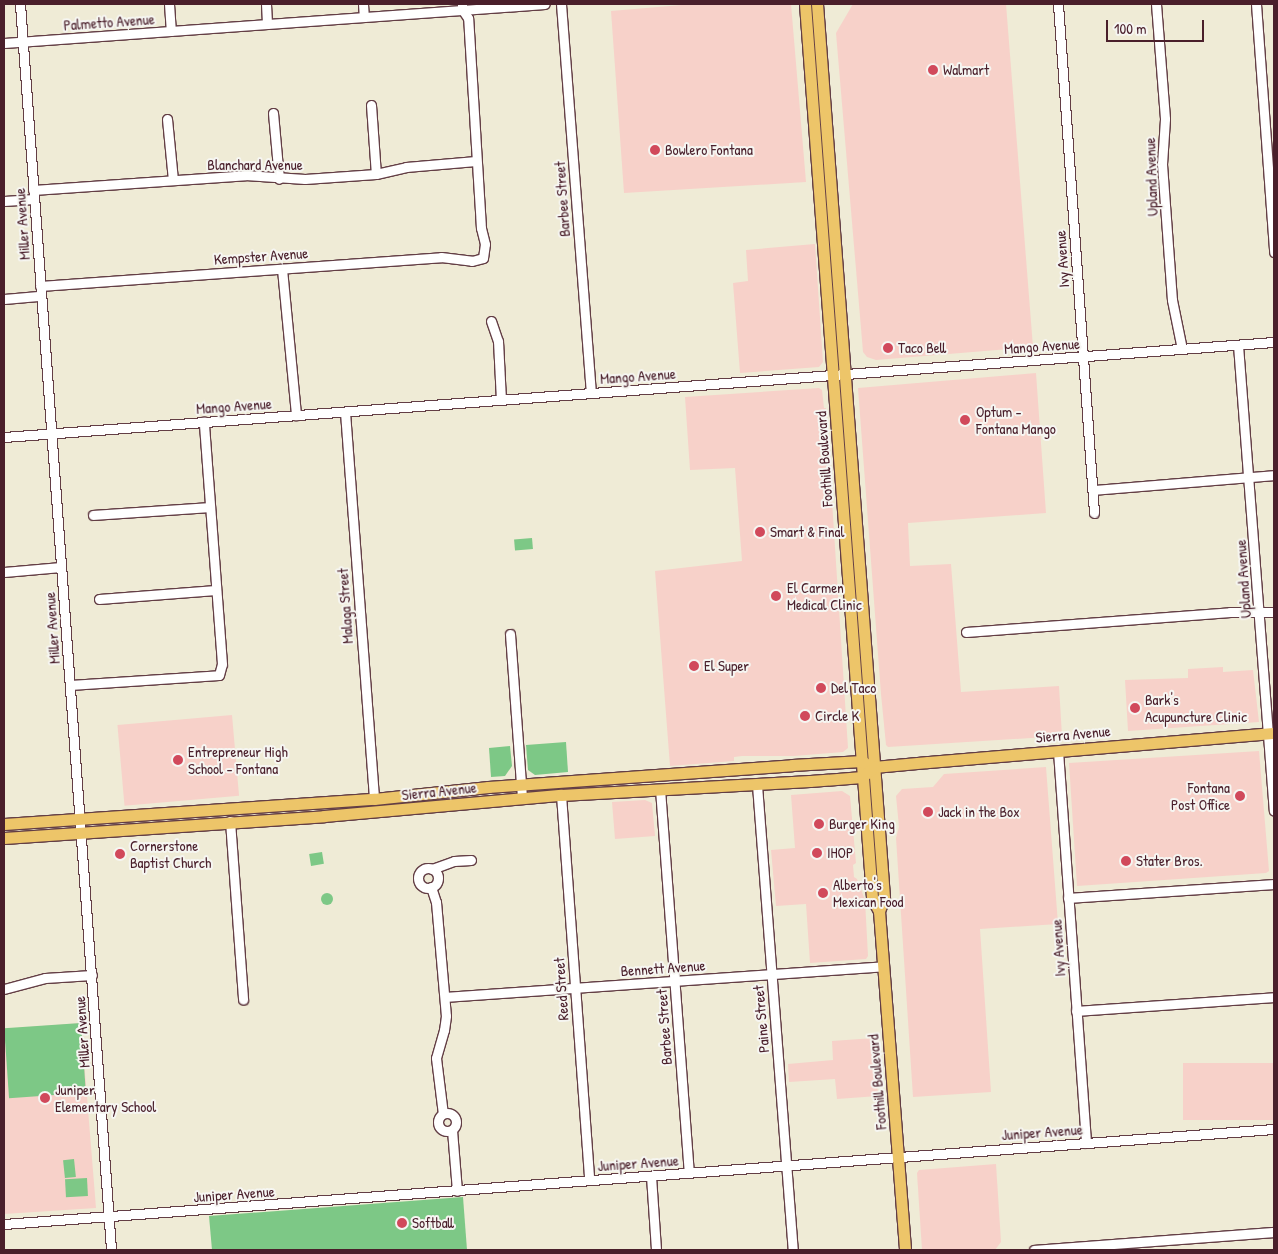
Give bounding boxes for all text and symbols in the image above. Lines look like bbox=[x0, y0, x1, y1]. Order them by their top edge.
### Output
street label: Palmetto Avenue bbox=[63, 10, 155, 34]
scale bar bbox=[1108, 10, 1206, 42]
text: 100 m bbox=[1114, 18, 1147, 39]
place label: Walmart bbox=[943, 61, 989, 79]
marker: Walmart bbox=[927, 64, 939, 76]
street label: Upland Avenue bbox=[1141, 137, 1161, 217]
place label: Bowlero Fontana bbox=[665, 141, 753, 159]
marker: Bowlero Fontana bbox=[649, 144, 661, 156]
street label: Blanchard Avenue bbox=[207, 156, 303, 174]
street label: Barbee Street bbox=[550, 161, 574, 237]
street label: Miller Avenue bbox=[11, 187, 33, 261]
street label: Ivy Avenue bbox=[1051, 230, 1073, 288]
street label: Kempster Avenue bbox=[213, 244, 309, 268]
street label: Mango Avenue bbox=[1004, 334, 1080, 358]
place label: Taco Bell bbox=[898, 339, 946, 357]
marker: Taco Bell bbox=[882, 342, 894, 354]
street label: Mango Avenue bbox=[600, 364, 676, 388]
street label: Mango Avenue bbox=[196, 394, 272, 418]
place label: Optum - Fontana Mango bbox=[976, 402, 1056, 437]
street label: Foothill Boulevard bbox=[812, 411, 836, 507]
marker: Optum - Fontana Mango bbox=[958, 413, 972, 427]
place label: Smart & Final bbox=[770, 523, 844, 541]
marker: Smart & Final bbox=[754, 526, 766, 538]
street label: Upland Avenue bbox=[1231, 539, 1255, 619]
street label: Malaga Street bbox=[333, 568, 357, 644]
place label: El Carmen Medical Clinic bbox=[787, 578, 862, 613]
marker: El Carmen Medical Clinic bbox=[769, 589, 783, 603]
street label: Miller Avenue bbox=[41, 591, 63, 665]
place label: El Super bbox=[704, 657, 749, 675]
marker: El Super bbox=[688, 660, 700, 672]
place label: Del Taco bbox=[831, 679, 876, 697]
marker: Del Taco bbox=[815, 682, 827, 694]
place label: Bark's Acupuncture Clinic bbox=[1145, 690, 1247, 725]
marker: Bark's Acupuncture Clinic bbox=[1129, 702, 1141, 714]
place label: Circle K bbox=[815, 707, 859, 725]
marker: Circle K bbox=[799, 710, 811, 722]
street label: Sierra Avenue bbox=[1035, 722, 1111, 746]
place label: Entrepreneur High School - Fontana bbox=[188, 742, 288, 777]
marker: Entrepreneur High School - Fontana bbox=[172, 754, 184, 766]
street label: Sierra Avenue bbox=[401, 778, 477, 804]
place label: Fontana Post Office bbox=[1171, 778, 1230, 813]
marker: Fontana Post Office bbox=[1234, 790, 1246, 802]
place label: Jack in the Box bbox=[938, 803, 1020, 821]
marker: Jack in the Box bbox=[922, 806, 934, 818]
place label: Burger King bbox=[829, 815, 895, 833]
marker: Burger King bbox=[813, 818, 825, 830]
place label: Cornerstone Baptist Church bbox=[130, 836, 211, 871]
place label: IHOP bbox=[827, 844, 853, 862]
marker: IHOP bbox=[811, 847, 823, 859]
marker: Cornerstone Baptist Church bbox=[114, 848, 126, 860]
place label: Stater Bros. bbox=[1136, 852, 1203, 870]
marker: Stater Bros. bbox=[1120, 855, 1132, 867]
place label: Alberto's Mexican Food bbox=[833, 875, 903, 910]
marker: Alberto's Mexican Food bbox=[817, 887, 829, 899]
street label: Ivy Avenue bbox=[1047, 919, 1069, 977]
street label: Bennett Avenue bbox=[620, 956, 706, 980]
street label: Reed Street bbox=[550, 957, 572, 1021]
street label: Paine Street bbox=[749, 985, 773, 1053]
street label: Barbee Street bbox=[652, 989, 676, 1065]
street label: Miller Avenue bbox=[71, 995, 93, 1069]
street label: Foothill Boulevard bbox=[864, 1034, 890, 1130]
place label: Juniper Elementary School bbox=[55, 1080, 156, 1115]
marker: Juniper Elementary School bbox=[39, 1092, 51, 1104]
street label: Juniper Avenue bbox=[1001, 1120, 1083, 1144]
street label: Juniper Avenue bbox=[597, 1151, 679, 1175]
street label: Juniper Avenue bbox=[193, 1182, 275, 1206]
place label: Softball bbox=[412, 1214, 454, 1232]
marker: Softball bbox=[396, 1217, 408, 1229]

